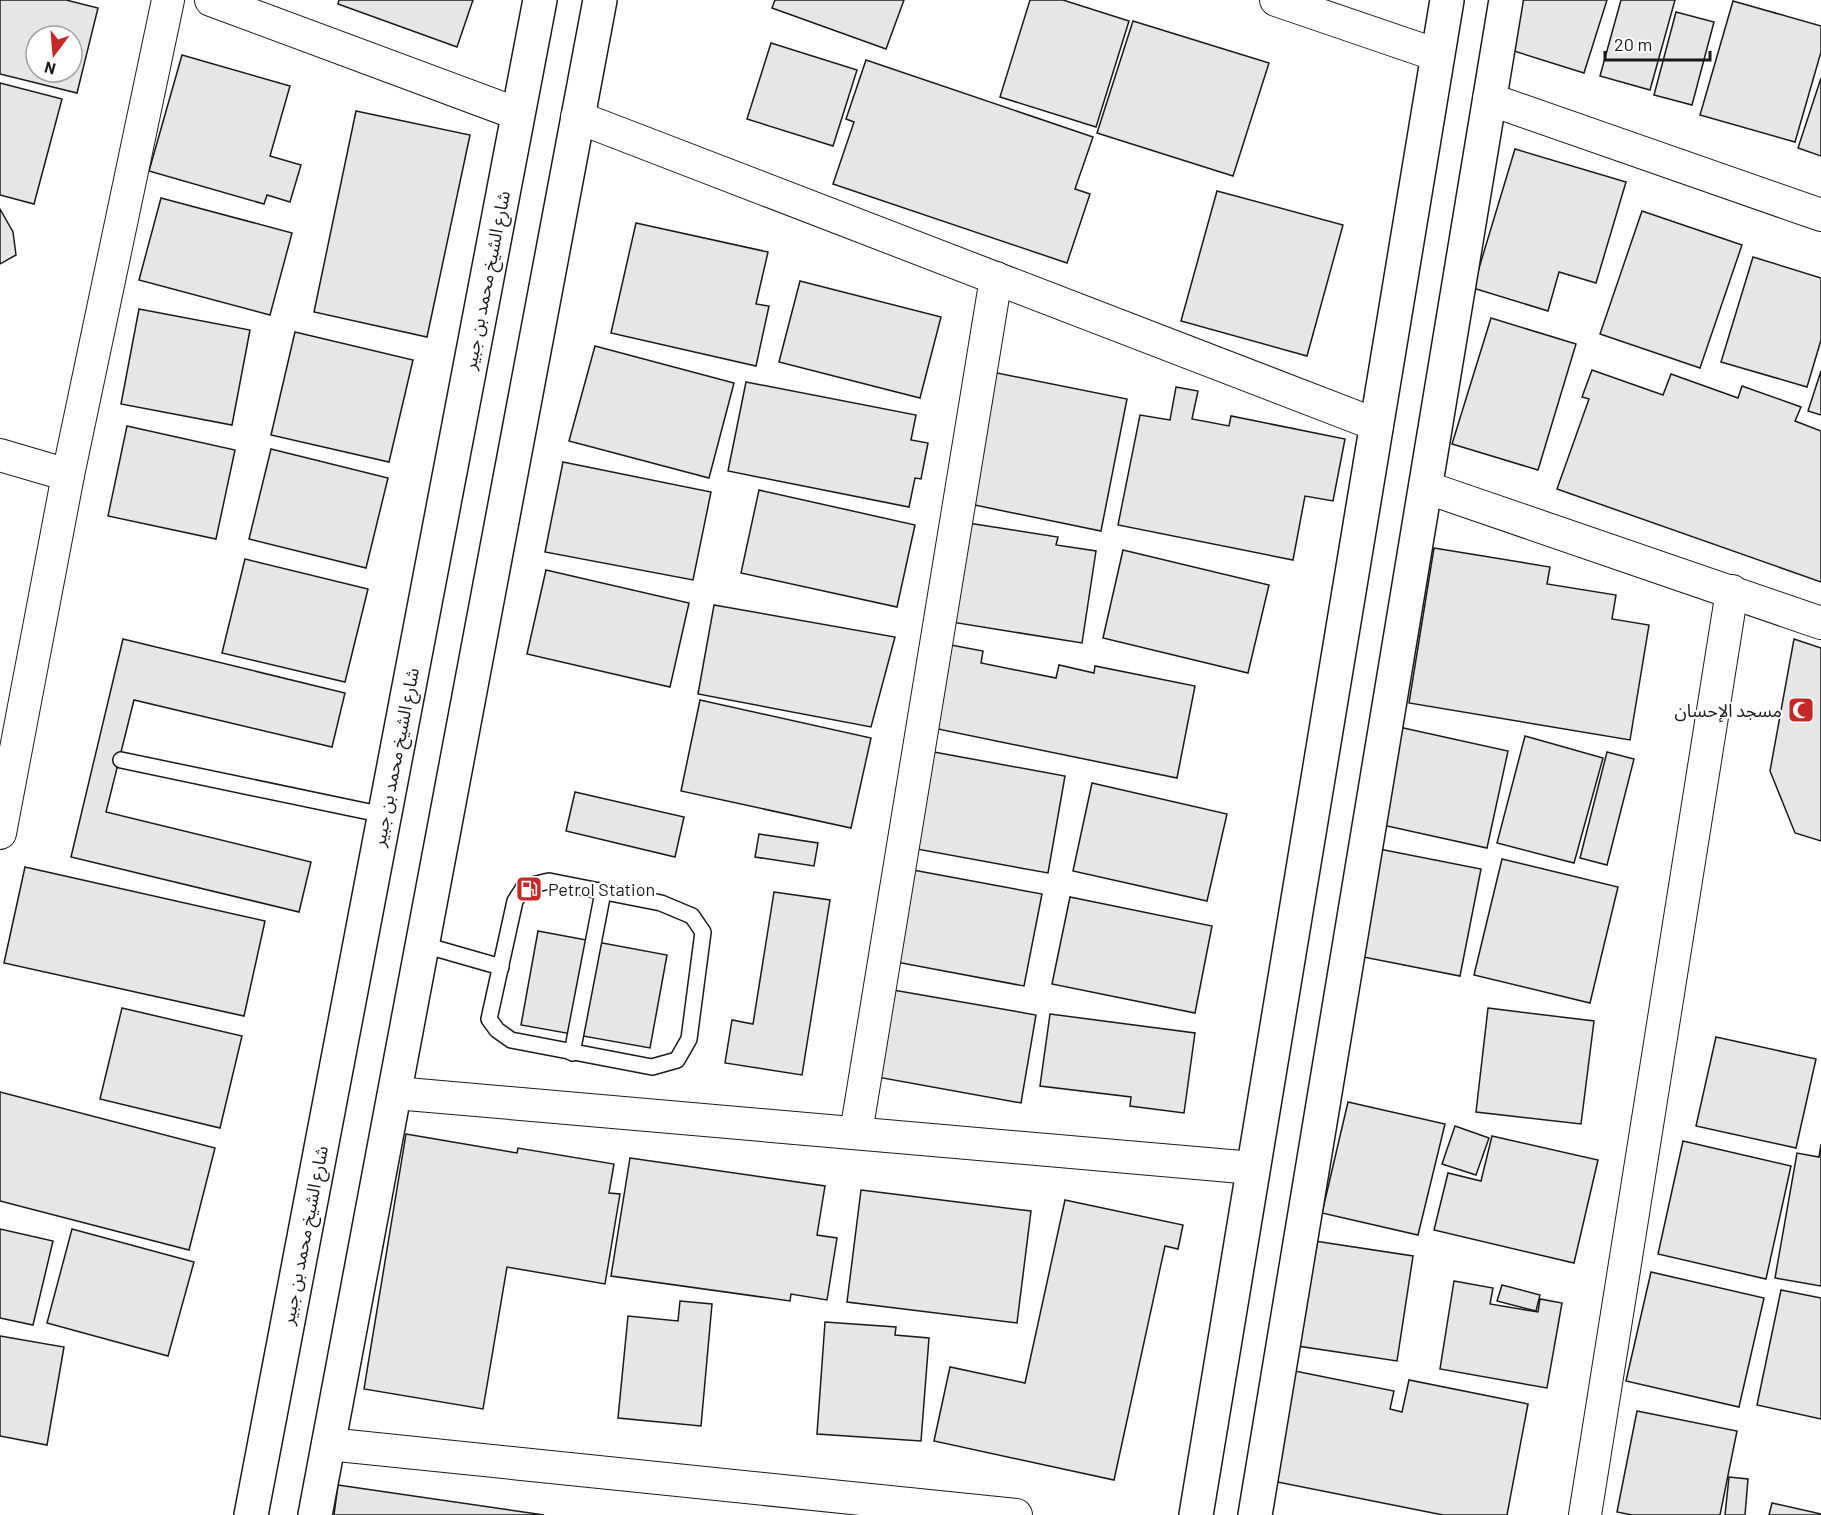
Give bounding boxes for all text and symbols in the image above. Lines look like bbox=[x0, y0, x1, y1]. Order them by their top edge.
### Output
north arrow bbox=[24, 24, 84, 84]
scale bar bbox=[1605, 24, 1710, 62]
text: 20 m bbox=[1614, 33, 1652, 55]
text: N bbox=[42, 58, 57, 79]
street label: شارع الشيخ محمد بن جبير bbox=[458, 189, 518, 373]
street label: شارع الشيخ محمد بن جبير bbox=[367, 666, 427, 850]
mosque icon: مسجد الإحسان bbox=[1786, 695, 1816, 725]
place label: مسجد الإحسان bbox=[1674, 699, 1782, 723]
fuel station icon: Petrol Station bbox=[514, 874, 544, 904]
place label: Petrol Station bbox=[548, 878, 655, 900]
street label: شارع الشيخ محمد بن جبير bbox=[276, 1144, 336, 1328]

